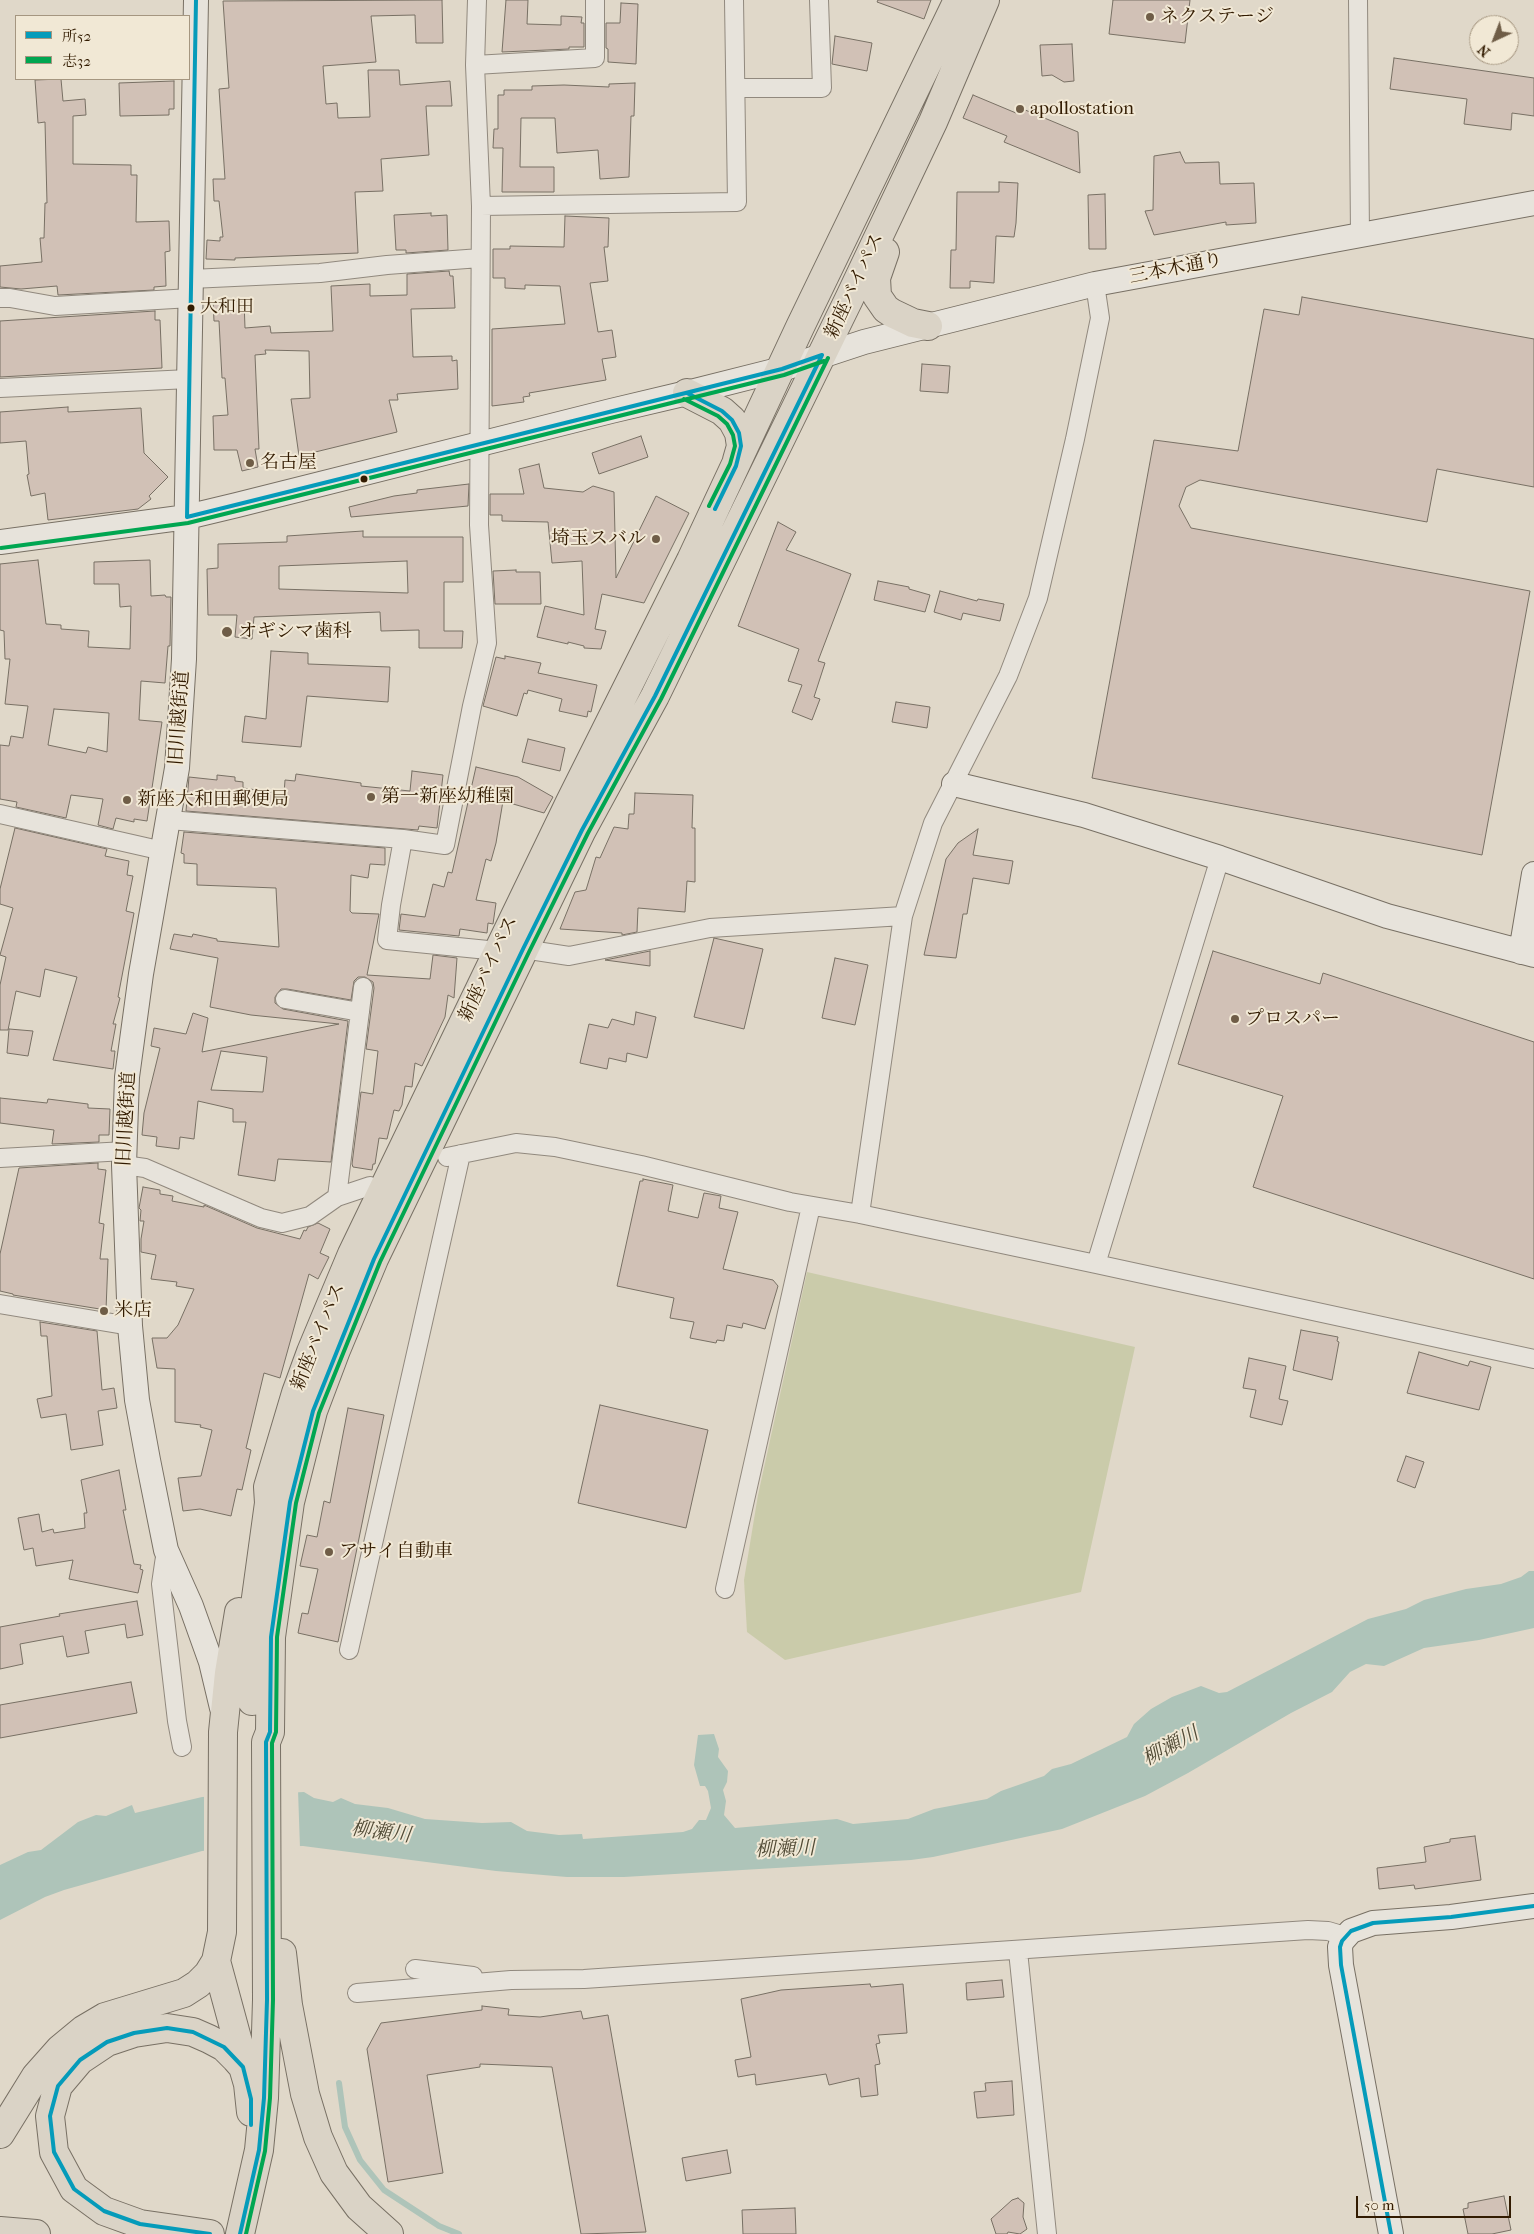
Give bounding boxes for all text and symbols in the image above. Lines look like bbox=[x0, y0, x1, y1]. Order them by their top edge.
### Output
place label: ネクステージ bbox=[1160, 6, 1274, 28]
marker: ネクステージ bbox=[1144, 11, 1156, 23]
legend bbox=[15, 15, 190, 80]
north arrow bbox=[1469, 15, 1519, 65]
text: 所52 bbox=[62, 27, 91, 45]
text: N bbox=[1474, 41, 1494, 60]
text: 志32 bbox=[62, 52, 91, 70]
place label: apollostation bbox=[1030, 98, 1134, 120]
marker: apollostation bbox=[1014, 103, 1026, 115]
street label: 新座バイパス bbox=[821, 230, 889, 342]
street label: 三本木通り bbox=[1127, 249, 1225, 289]
place label: 大和田 bbox=[200, 297, 254, 319]
marker: 大和田 bbox=[186, 303, 196, 313]
place label: 名古屋 bbox=[260, 452, 317, 474]
marker: 名古屋 bbox=[244, 457, 256, 469]
unlabelled marker bbox=[359, 474, 369, 484]
place label: 埼玉スバル bbox=[551, 528, 646, 550]
marker: 埼玉スバル bbox=[650, 533, 662, 545]
place label: オギシマ歯科 bbox=[238, 621, 352, 643]
marker: オギシマ歯科 bbox=[220, 625, 234, 639]
street label: 旧川越街道 bbox=[165, 670, 195, 766]
place label: 第一新座幼稚園 bbox=[381, 786, 514, 808]
place label: 新座大和田郵便局 bbox=[137, 789, 289, 811]
marker: 第一新座幼稚園 bbox=[365, 791, 377, 803]
marker: 新座大和田郵便局 bbox=[121, 794, 133, 806]
street label: 新座バイパス bbox=[455, 913, 523, 1025]
place label: プロスパー bbox=[1245, 1008, 1340, 1030]
marker: プロスパー bbox=[1229, 1013, 1241, 1025]
street label: 旧川越街道 bbox=[113, 1071, 141, 1167]
street label: 新座バイパス bbox=[287, 1280, 351, 1394]
place label: 米店 bbox=[114, 1300, 152, 1322]
marker: 米店 bbox=[98, 1305, 110, 1317]
place label: アサイ自動車 bbox=[339, 1541, 453, 1563]
marker: アサイ自動車 bbox=[323, 1546, 335, 1558]
water label: 柳瀬川 bbox=[1139, 1722, 1203, 1772]
water label: 柳瀬川 bbox=[350, 1817, 412, 1849]
water label: 柳瀬川 bbox=[755, 1837, 815, 1863]
scale bar bbox=[1359, 2186, 1514, 2218]
text: 50 m bbox=[1364, 2196, 1394, 2214]

